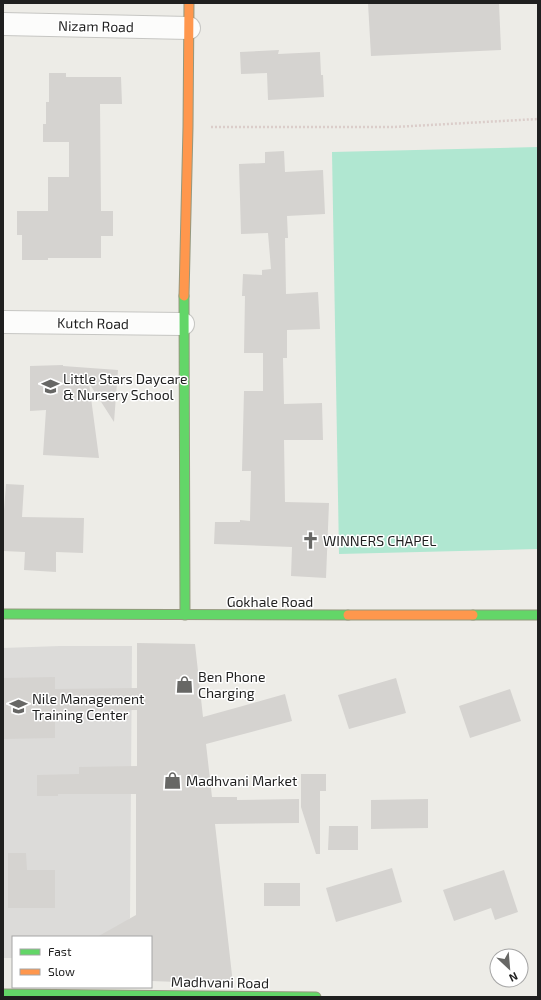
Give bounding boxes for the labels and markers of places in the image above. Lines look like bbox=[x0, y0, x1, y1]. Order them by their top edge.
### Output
place label: Little Stars Daycare & Nursery School bbox=[63, 370, 188, 403]
school or university icon: Little Stars Daycare & Nursery School bbox=[40, 376, 60, 396]
church icon: WINNERS CHAPEL bbox=[300, 530, 320, 550]
place label: WINNERS CHAPEL bbox=[323, 532, 436, 549]
place label: Ben Phone Charging bbox=[198, 668, 265, 701]
shop icon: Ben Phone Charging bbox=[175, 674, 195, 694]
place label: Nile Management Training Center bbox=[32, 690, 144, 723]
school or university icon: Nile Management Training Center bbox=[9, 696, 29, 716]
shop icon: Madhvani Market bbox=[163, 770, 183, 790]
place label: Madhvani Market bbox=[186, 772, 297, 789]

